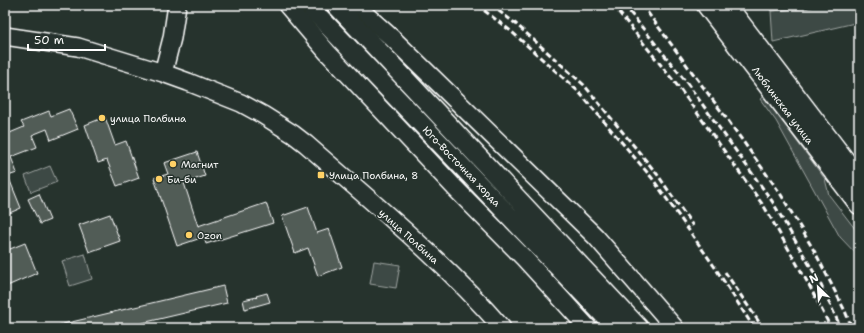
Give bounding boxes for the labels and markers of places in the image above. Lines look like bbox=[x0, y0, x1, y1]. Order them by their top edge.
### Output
place label: улица Полбина bbox=[110, 112, 187, 125]
marker: улица Полбина bbox=[97, 113, 107, 123]
place label: Магнит bbox=[181, 158, 219, 171]
marker: Магнит bbox=[168, 159, 178, 169]
place label: Улица Полбина, 8 bbox=[329, 169, 418, 182]
marker: Улица Полбина, 8 bbox=[316, 170, 326, 180]
place label: Би-би bbox=[167, 173, 197, 186]
marker: Би-би bbox=[154, 174, 164, 184]
place label: Ozon bbox=[197, 229, 222, 242]
marker: Ozon bbox=[184, 230, 194, 240]

